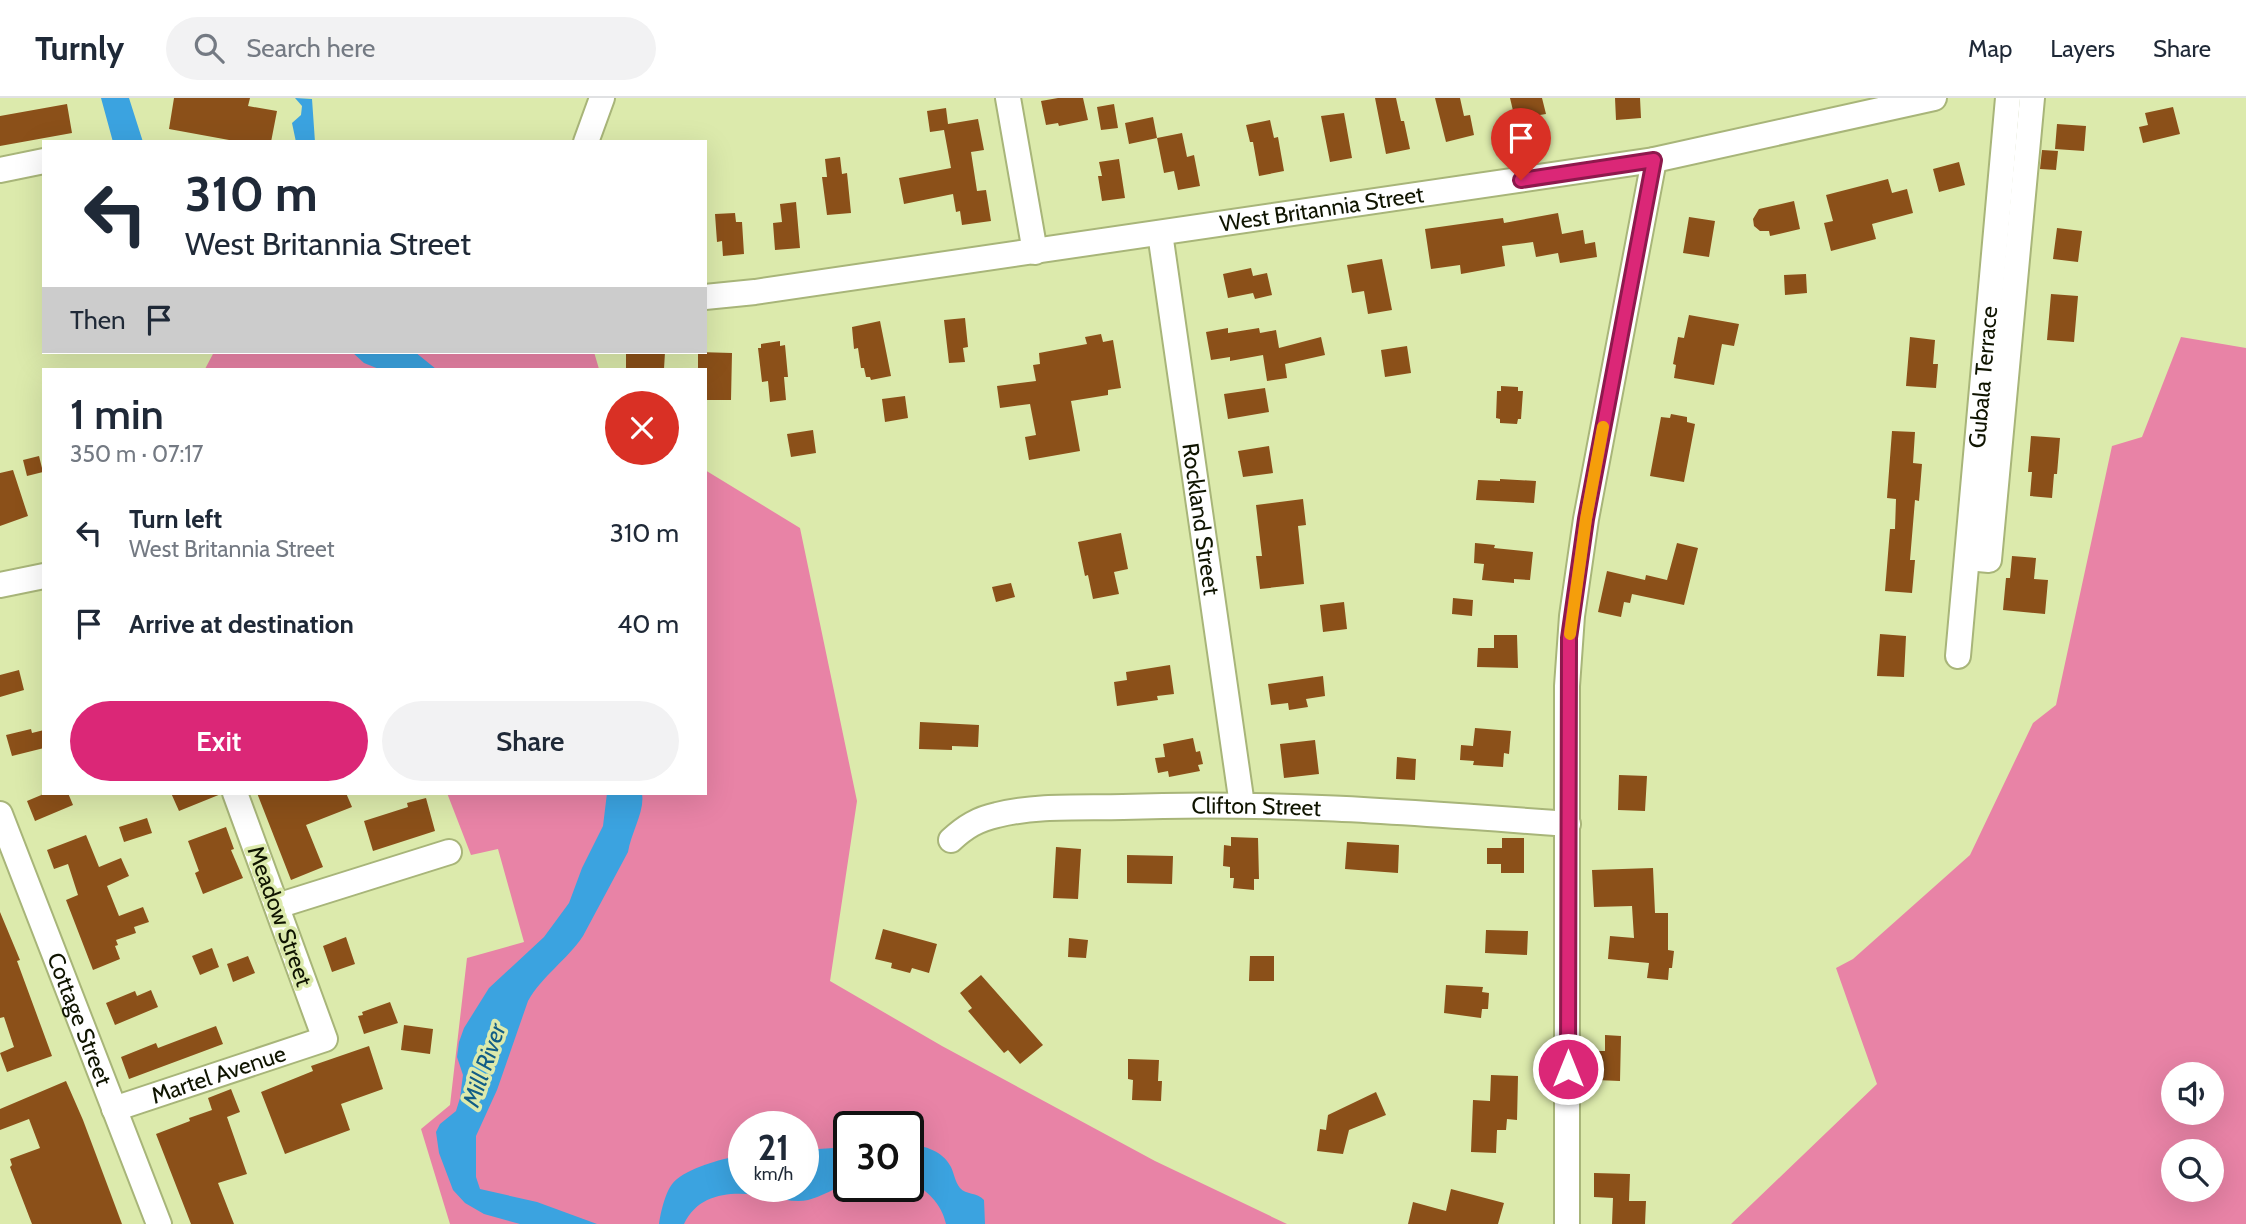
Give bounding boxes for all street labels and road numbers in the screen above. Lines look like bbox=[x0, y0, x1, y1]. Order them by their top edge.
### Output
street label: West Britannia Street bbox=[1218, 180, 1426, 238]
street label: Gubala Terrace bbox=[1963, 305, 2003, 449]
street label: Rockland Street bbox=[1176, 441, 1226, 597]
street label: Clifton Street bbox=[1192, 791, 1322, 822]
street label: Meadow Street bbox=[242, 842, 318, 990]
street label: Cottage Street bbox=[41, 949, 118, 1090]
street label: Martel Avenue bbox=[148, 1039, 289, 1110]

